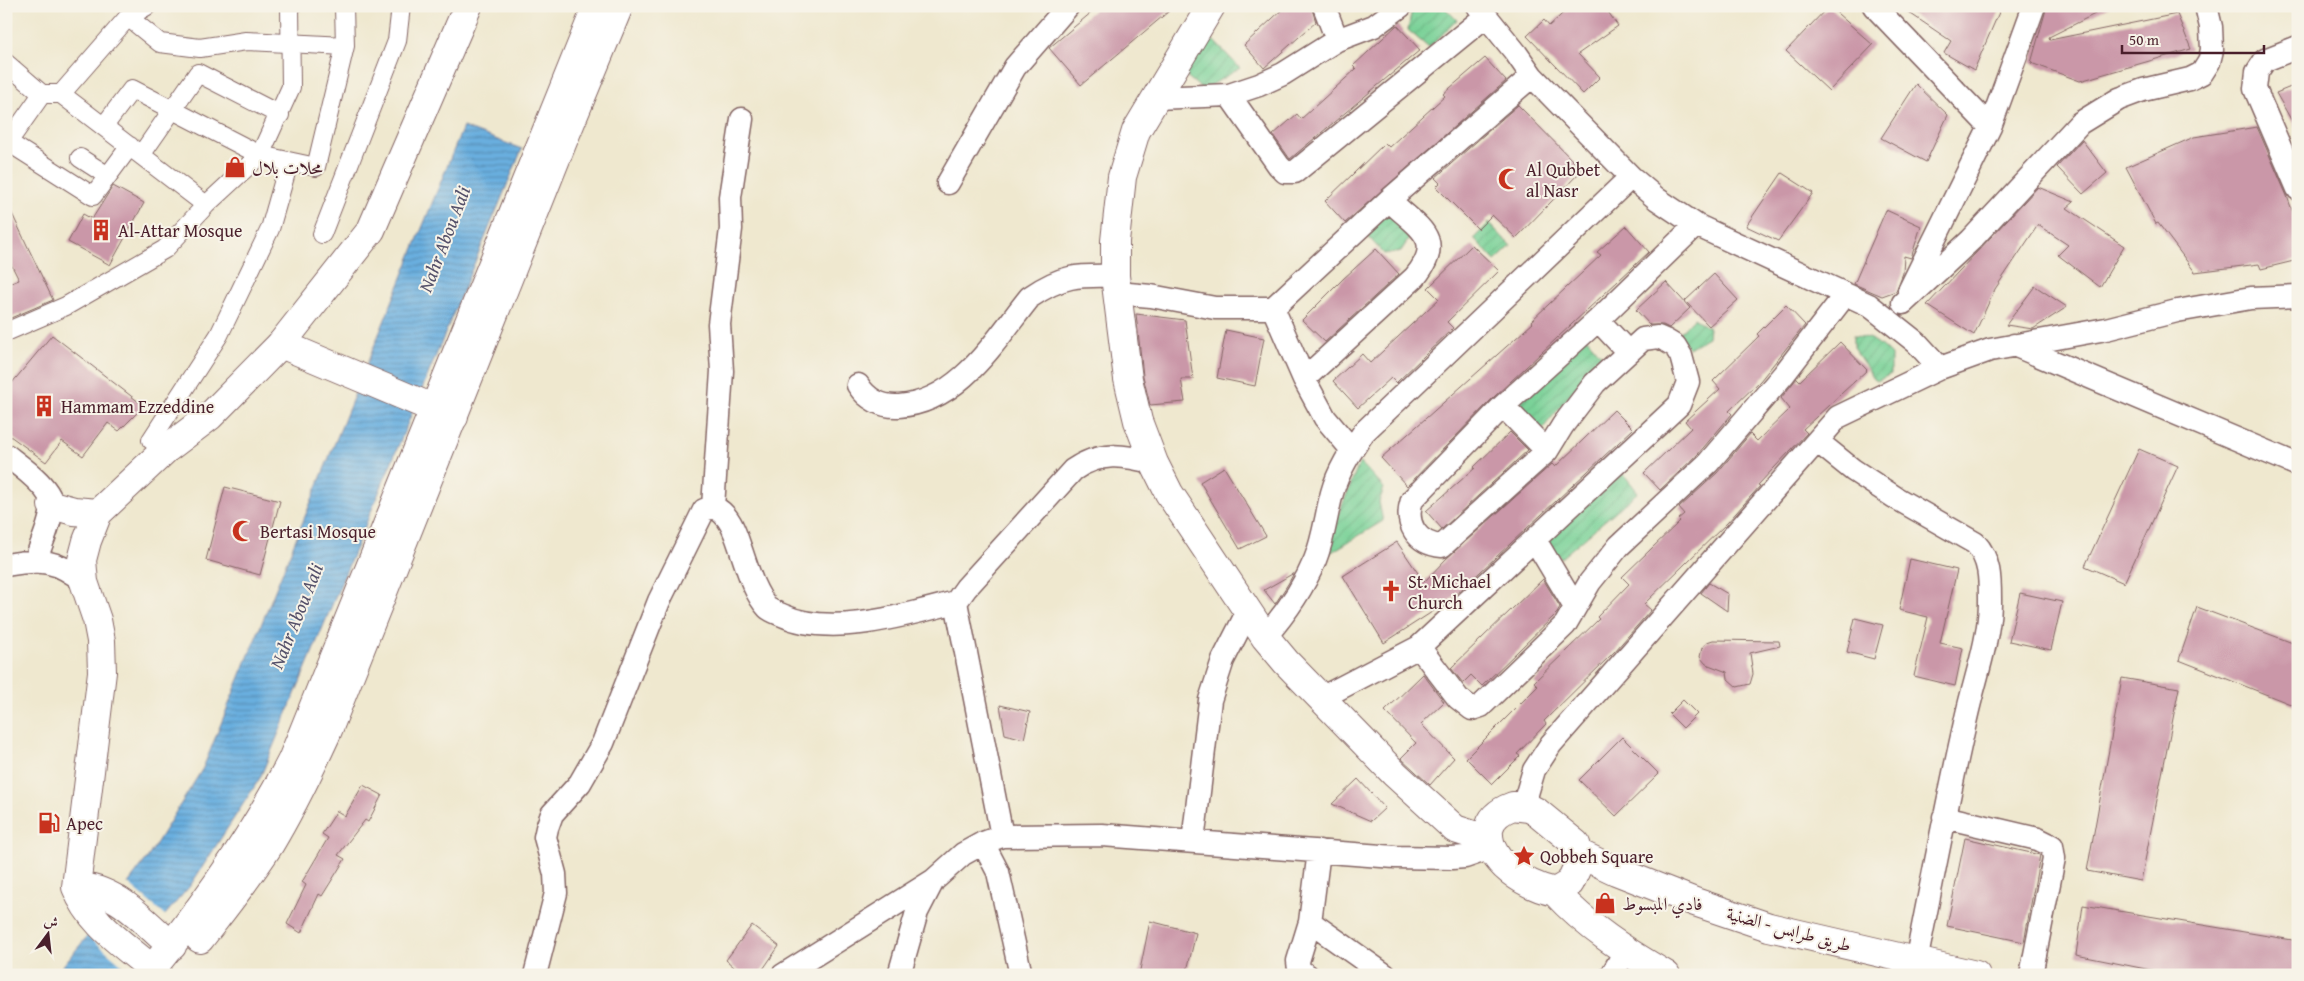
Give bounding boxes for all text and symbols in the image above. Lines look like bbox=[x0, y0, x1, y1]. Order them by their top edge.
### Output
scale bar bbox=[2122, 22, 2264, 54]
text: 50 m bbox=[2129, 29, 2160, 50]
shop icon: محلات بلال bbox=[222, 154, 248, 180]
place label: محلات بلال bbox=[252, 154, 323, 181]
place label: Al Qubbet al Nasr bbox=[1526, 156, 1601, 204]
mosque icon: Al Qubbet al Nasr bbox=[1496, 166, 1522, 192]
water label: Nahr Abou Aali bbox=[411, 182, 477, 297]
building icon: Al-Attar Mosque bbox=[88, 217, 114, 243]
place label: Al-Attar Mosque bbox=[118, 217, 242, 244]
building icon: Hammam Ezzeddine bbox=[31, 393, 57, 419]
place label: Hammam Ezzeddine bbox=[61, 393, 214, 420]
mosque icon: Bertasi Mosque bbox=[230, 518, 256, 544]
place label: Bertasi Mosque bbox=[260, 518, 376, 545]
water label: Nahr Abou Aali bbox=[262, 559, 330, 674]
place label: St. Michael Church bbox=[1408, 568, 1491, 616]
church icon: St. Michael Church bbox=[1378, 578, 1404, 604]
fuel station icon: Apec bbox=[36, 810, 62, 836]
place label: Apec bbox=[66, 810, 103, 837]
place icon: Qobbeh Square bbox=[1511, 843, 1537, 869]
place label: Qobbeh Square bbox=[1540, 843, 1653, 870]
shop icon: فادي المبسوط bbox=[1592, 890, 1618, 916]
place label: فادي المبسوط bbox=[1622, 890, 1703, 919]
street label: طريق طرابس - الضنية bbox=[1724, 899, 1854, 959]
north arrow bbox=[22, 908, 72, 958]
text: ش bbox=[42, 910, 61, 933]

